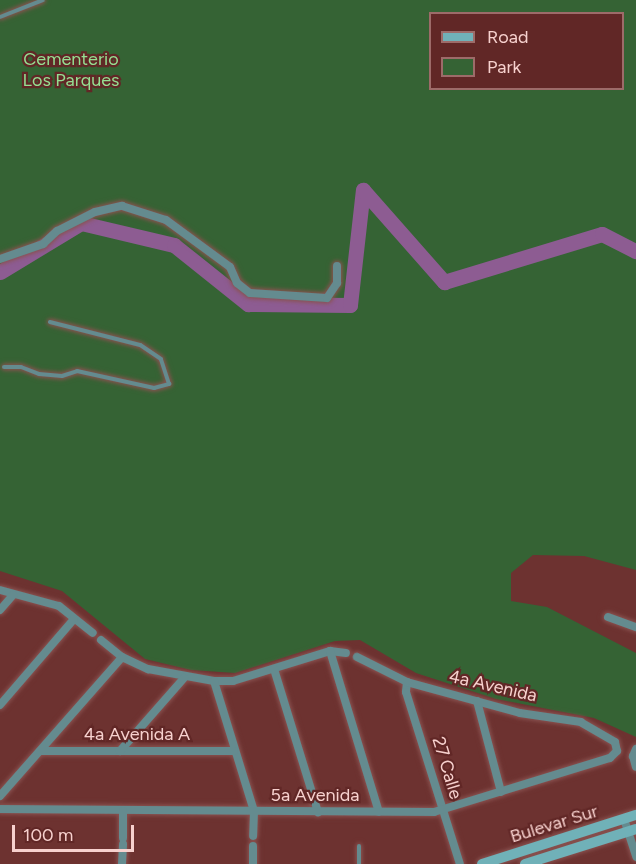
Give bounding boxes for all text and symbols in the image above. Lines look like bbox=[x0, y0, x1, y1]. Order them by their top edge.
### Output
legend bbox=[429, 12, 624, 90]
text: Road bbox=[487, 26, 528, 48]
park label: Cementerio Los Parques bbox=[23, 49, 119, 92]
text: Park bbox=[487, 56, 521, 78]
street label: 4a Avenida bbox=[447, 665, 539, 707]
street label: 4a Avenida A bbox=[84, 723, 190, 745]
street label: 27 Calle bbox=[427, 734, 467, 802]
street label: 5a Avenida bbox=[271, 784, 359, 806]
street label: Bulevar Sur bbox=[508, 800, 600, 848]
scale bar bbox=[15, 813, 136, 851]
text: 100 m bbox=[23, 824, 73, 846]

